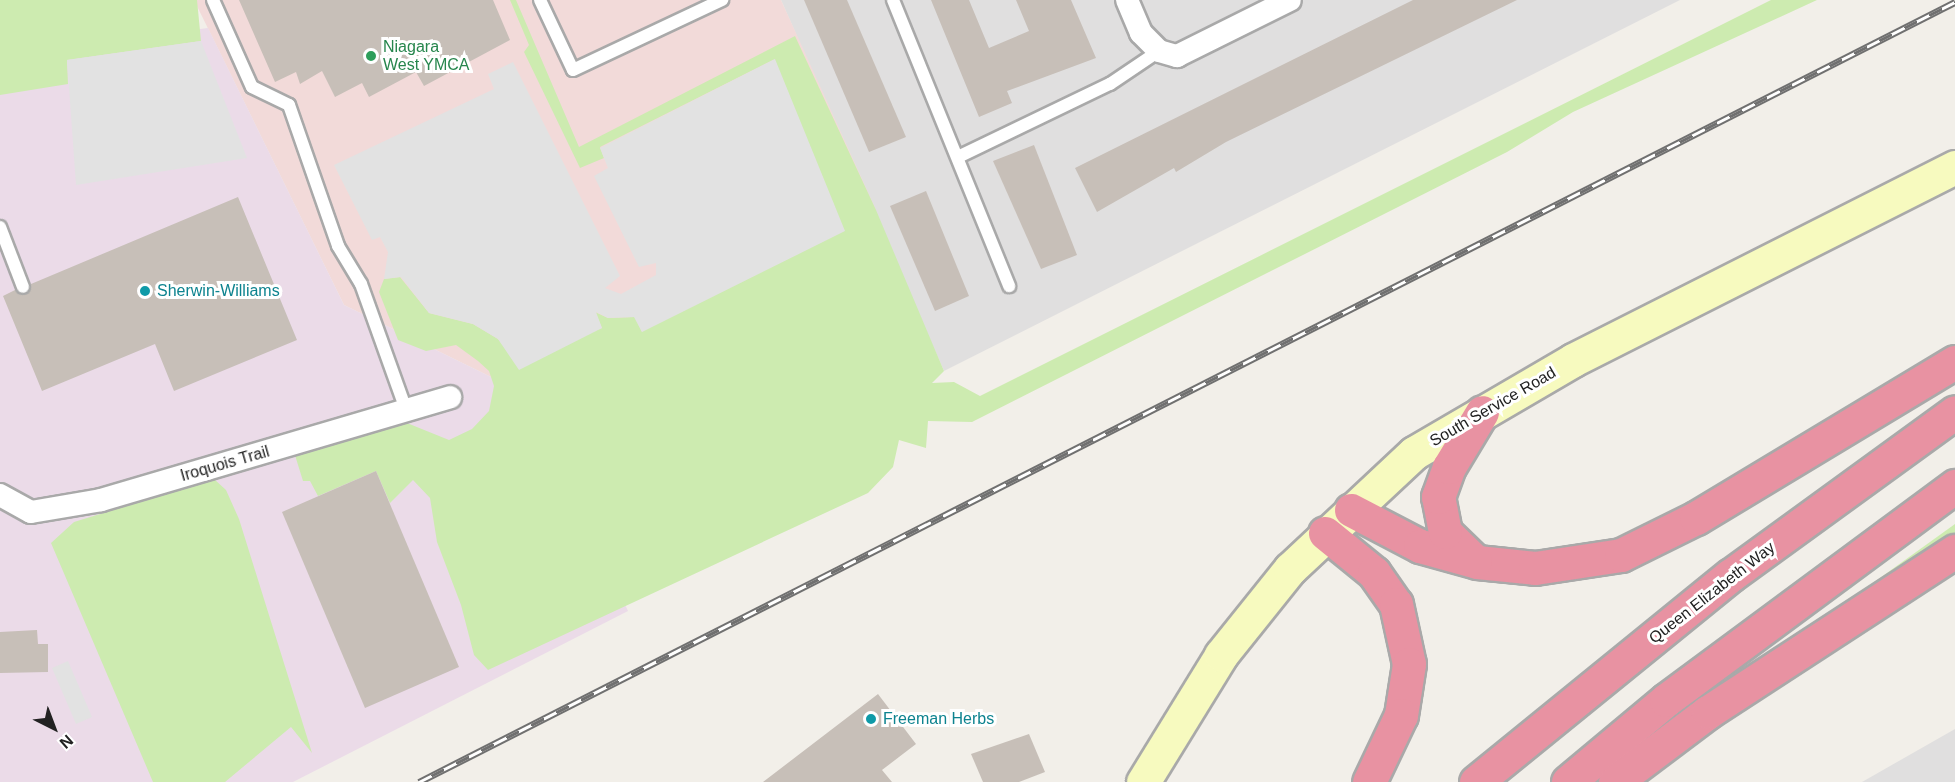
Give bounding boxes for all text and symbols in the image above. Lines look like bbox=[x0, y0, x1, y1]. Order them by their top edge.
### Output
place label: Niagara West YMCA bbox=[383, 37, 470, 75]
marker: Niagara West YMCA bbox=[364, 49, 378, 63]
place label: Sherwin-Williams bbox=[157, 281, 280, 301]
marker: Sherwin-Williams bbox=[138, 284, 152, 298]
street label: South Service Road bbox=[1427, 363, 1559, 451]
street label: Iroquois Trail bbox=[178, 442, 272, 486]
street label: Queen Elizabeth Way bbox=[1645, 538, 1779, 648]
north arrow bbox=[24, 698, 84, 758]
place label: Freeman Herbs bbox=[883, 709, 994, 729]
marker: Freeman Herbs bbox=[864, 712, 878, 726]
text: N bbox=[56, 732, 76, 752]

